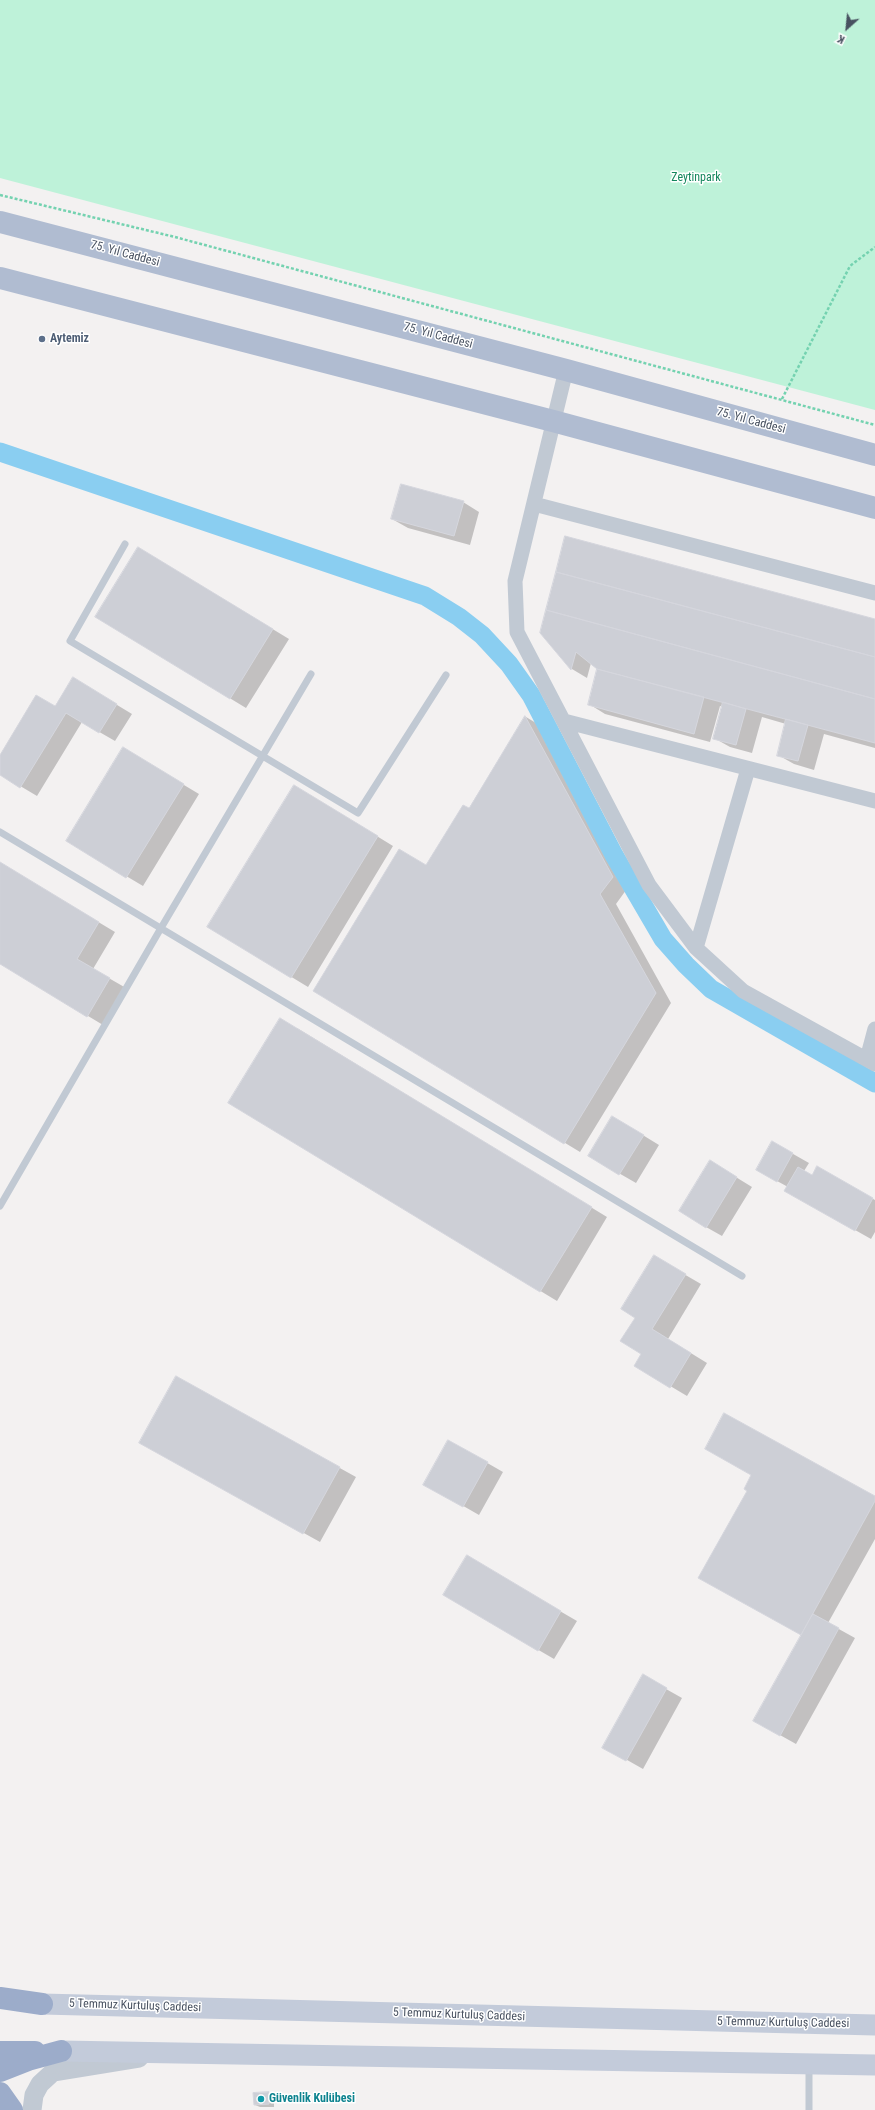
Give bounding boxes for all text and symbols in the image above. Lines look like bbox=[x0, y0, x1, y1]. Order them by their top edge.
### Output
north arrow bbox=[827, 8, 867, 48]
text: K bbox=[836, 32, 847, 46]
park label: Zeytinpark bbox=[671, 171, 721, 185]
street label: 75. Yıl Caddesi bbox=[89, 238, 161, 270]
street label: 75. Yıl Caddesi bbox=[402, 320, 474, 352]
place label: Aytemiz bbox=[50, 332, 89, 346]
marker: Aytemiz bbox=[37, 334, 47, 344]
street label: 75. Yıl Caddesi bbox=[715, 405, 787, 437]
street label: 5 Temmuz Kurtuluş Caddesi bbox=[69, 1996, 201, 2016]
street label: 5 Temmuz Kurtuluş Caddesi bbox=[393, 2005, 525, 2025]
street label: 5 Temmuz Kurtuluş Caddesi bbox=[717, 2015, 849, 2031]
place label: Güvenlik Kulübesi bbox=[269, 2092, 355, 2106]
marker: Güvenlik Kulübesi bbox=[256, 2094, 266, 2104]

